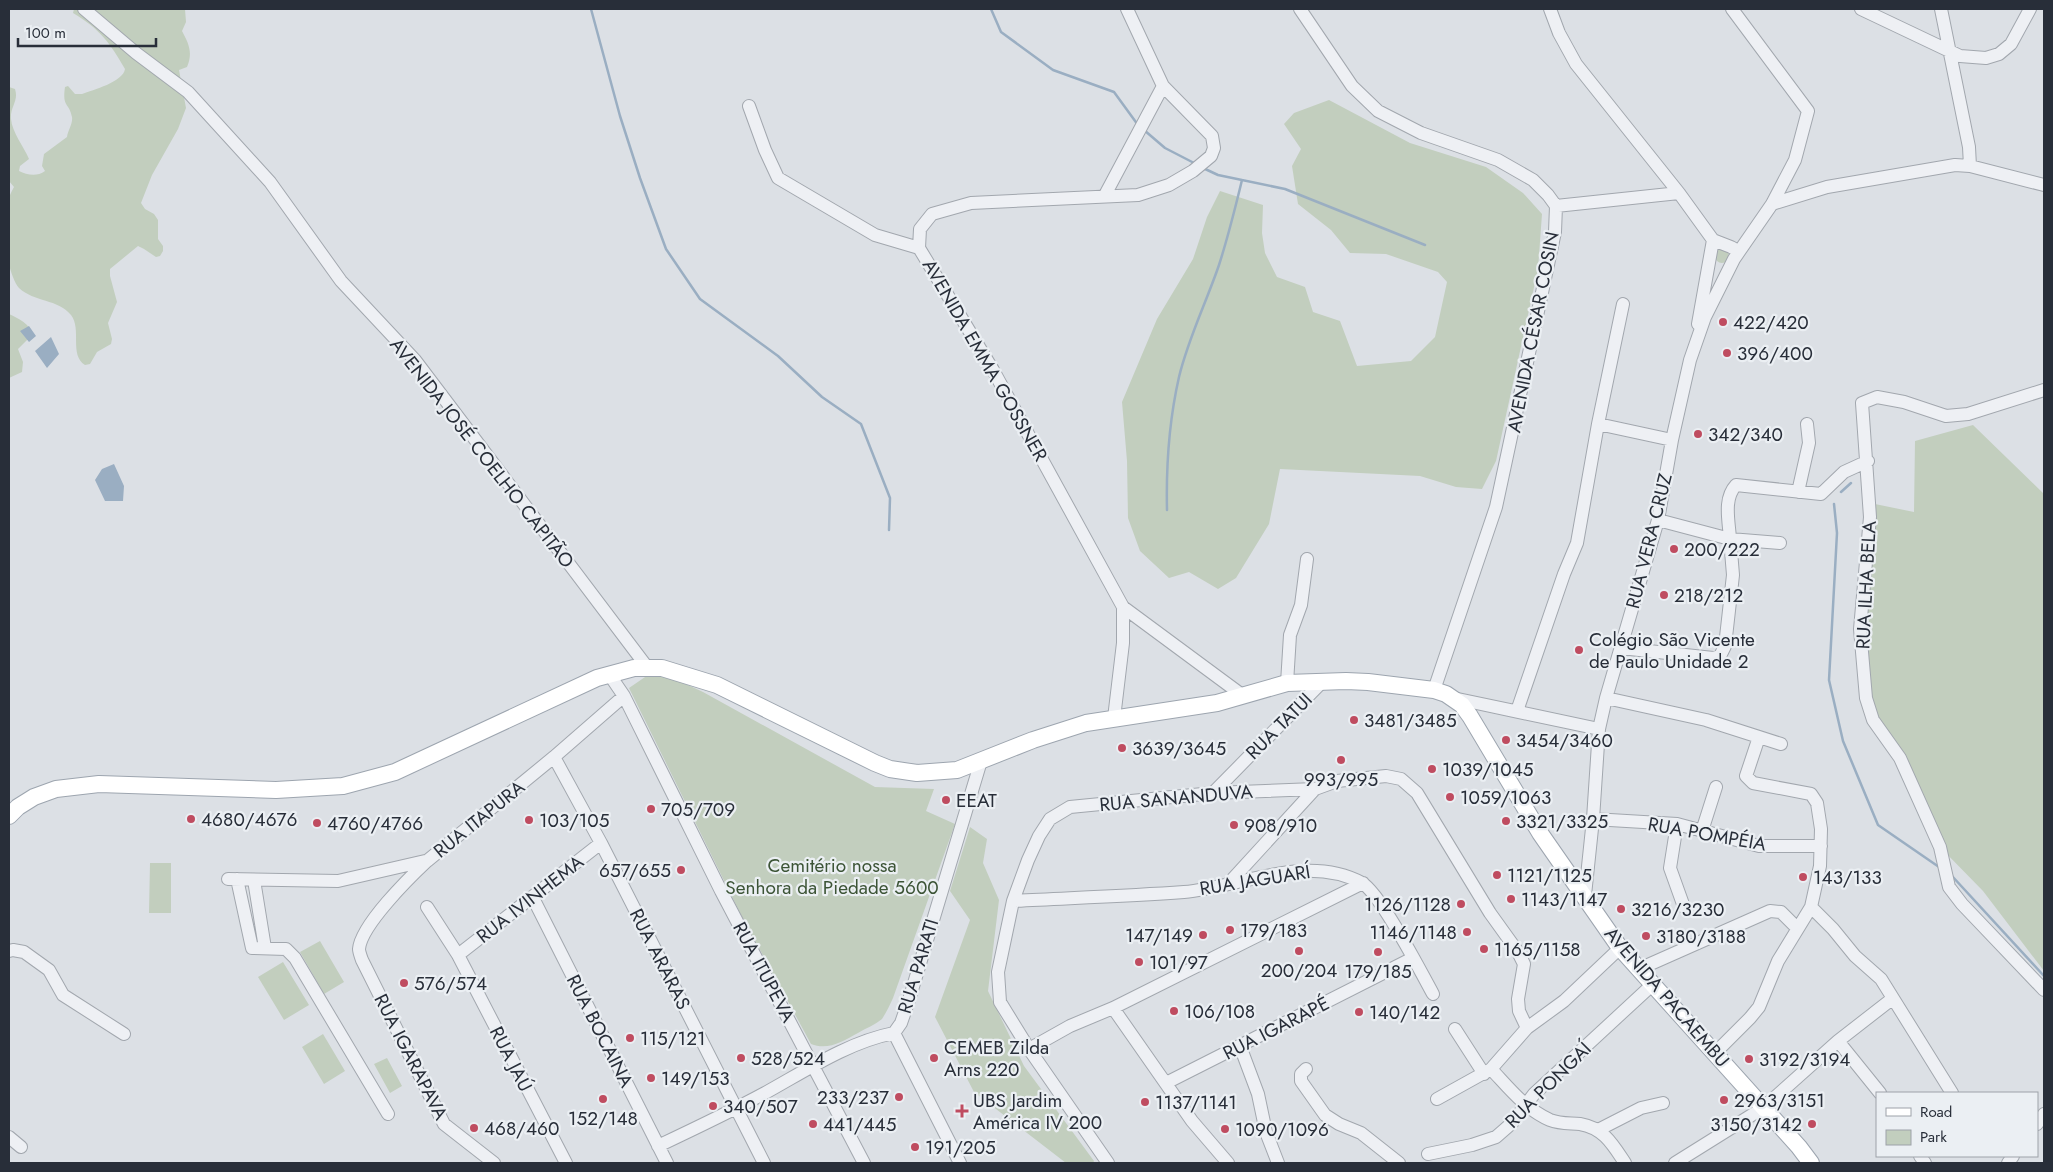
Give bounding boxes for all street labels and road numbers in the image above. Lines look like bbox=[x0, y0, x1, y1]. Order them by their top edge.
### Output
street label: AVENIDA CÉSAR COSIN bbox=[1500, 229, 1566, 435]
street label: AVENIDA EMMA GOSSNER bbox=[916, 254, 1054, 466]
street label: AVENIDA JOSÉ COELHO CAPITÃO bbox=[384, 332, 580, 574]
street label: RUA VERA CRUZ bbox=[1619, 471, 1679, 611]
street label: RUA ILHA BELA bbox=[1849, 520, 1883, 650]
street label: RUA TATUI bbox=[1240, 687, 1318, 765]
street label: RUA ITAPURA bbox=[428, 773, 531, 864]
street label: RUA SANANDUVA bbox=[1098, 778, 1254, 818]
street label: RUA POMPÉIA bbox=[1646, 810, 1769, 858]
street label: RUA IVINHEMA bbox=[471, 848, 590, 949]
street label: RUA JAGUARÍ bbox=[1198, 858, 1313, 902]
street label: RUA ARARAS bbox=[623, 904, 697, 1014]
street label: RUA PARATI bbox=[891, 915, 945, 1017]
street label: RUA ITUPEVA bbox=[726, 917, 802, 1027]
street label: AVENIDA PACAEMBU bbox=[1598, 921, 1736, 1073]
street label: RUA BOCAINA bbox=[560, 970, 640, 1093]
street label: RUA IGARAPAVA bbox=[368, 989, 455, 1125]
street label: RUA IGARAPÉ bbox=[1218, 990, 1334, 1066]
street label: RUA JAÚ bbox=[483, 1022, 539, 1096]
street label: RUA PONGAÍ bbox=[1499, 1036, 1597, 1134]

